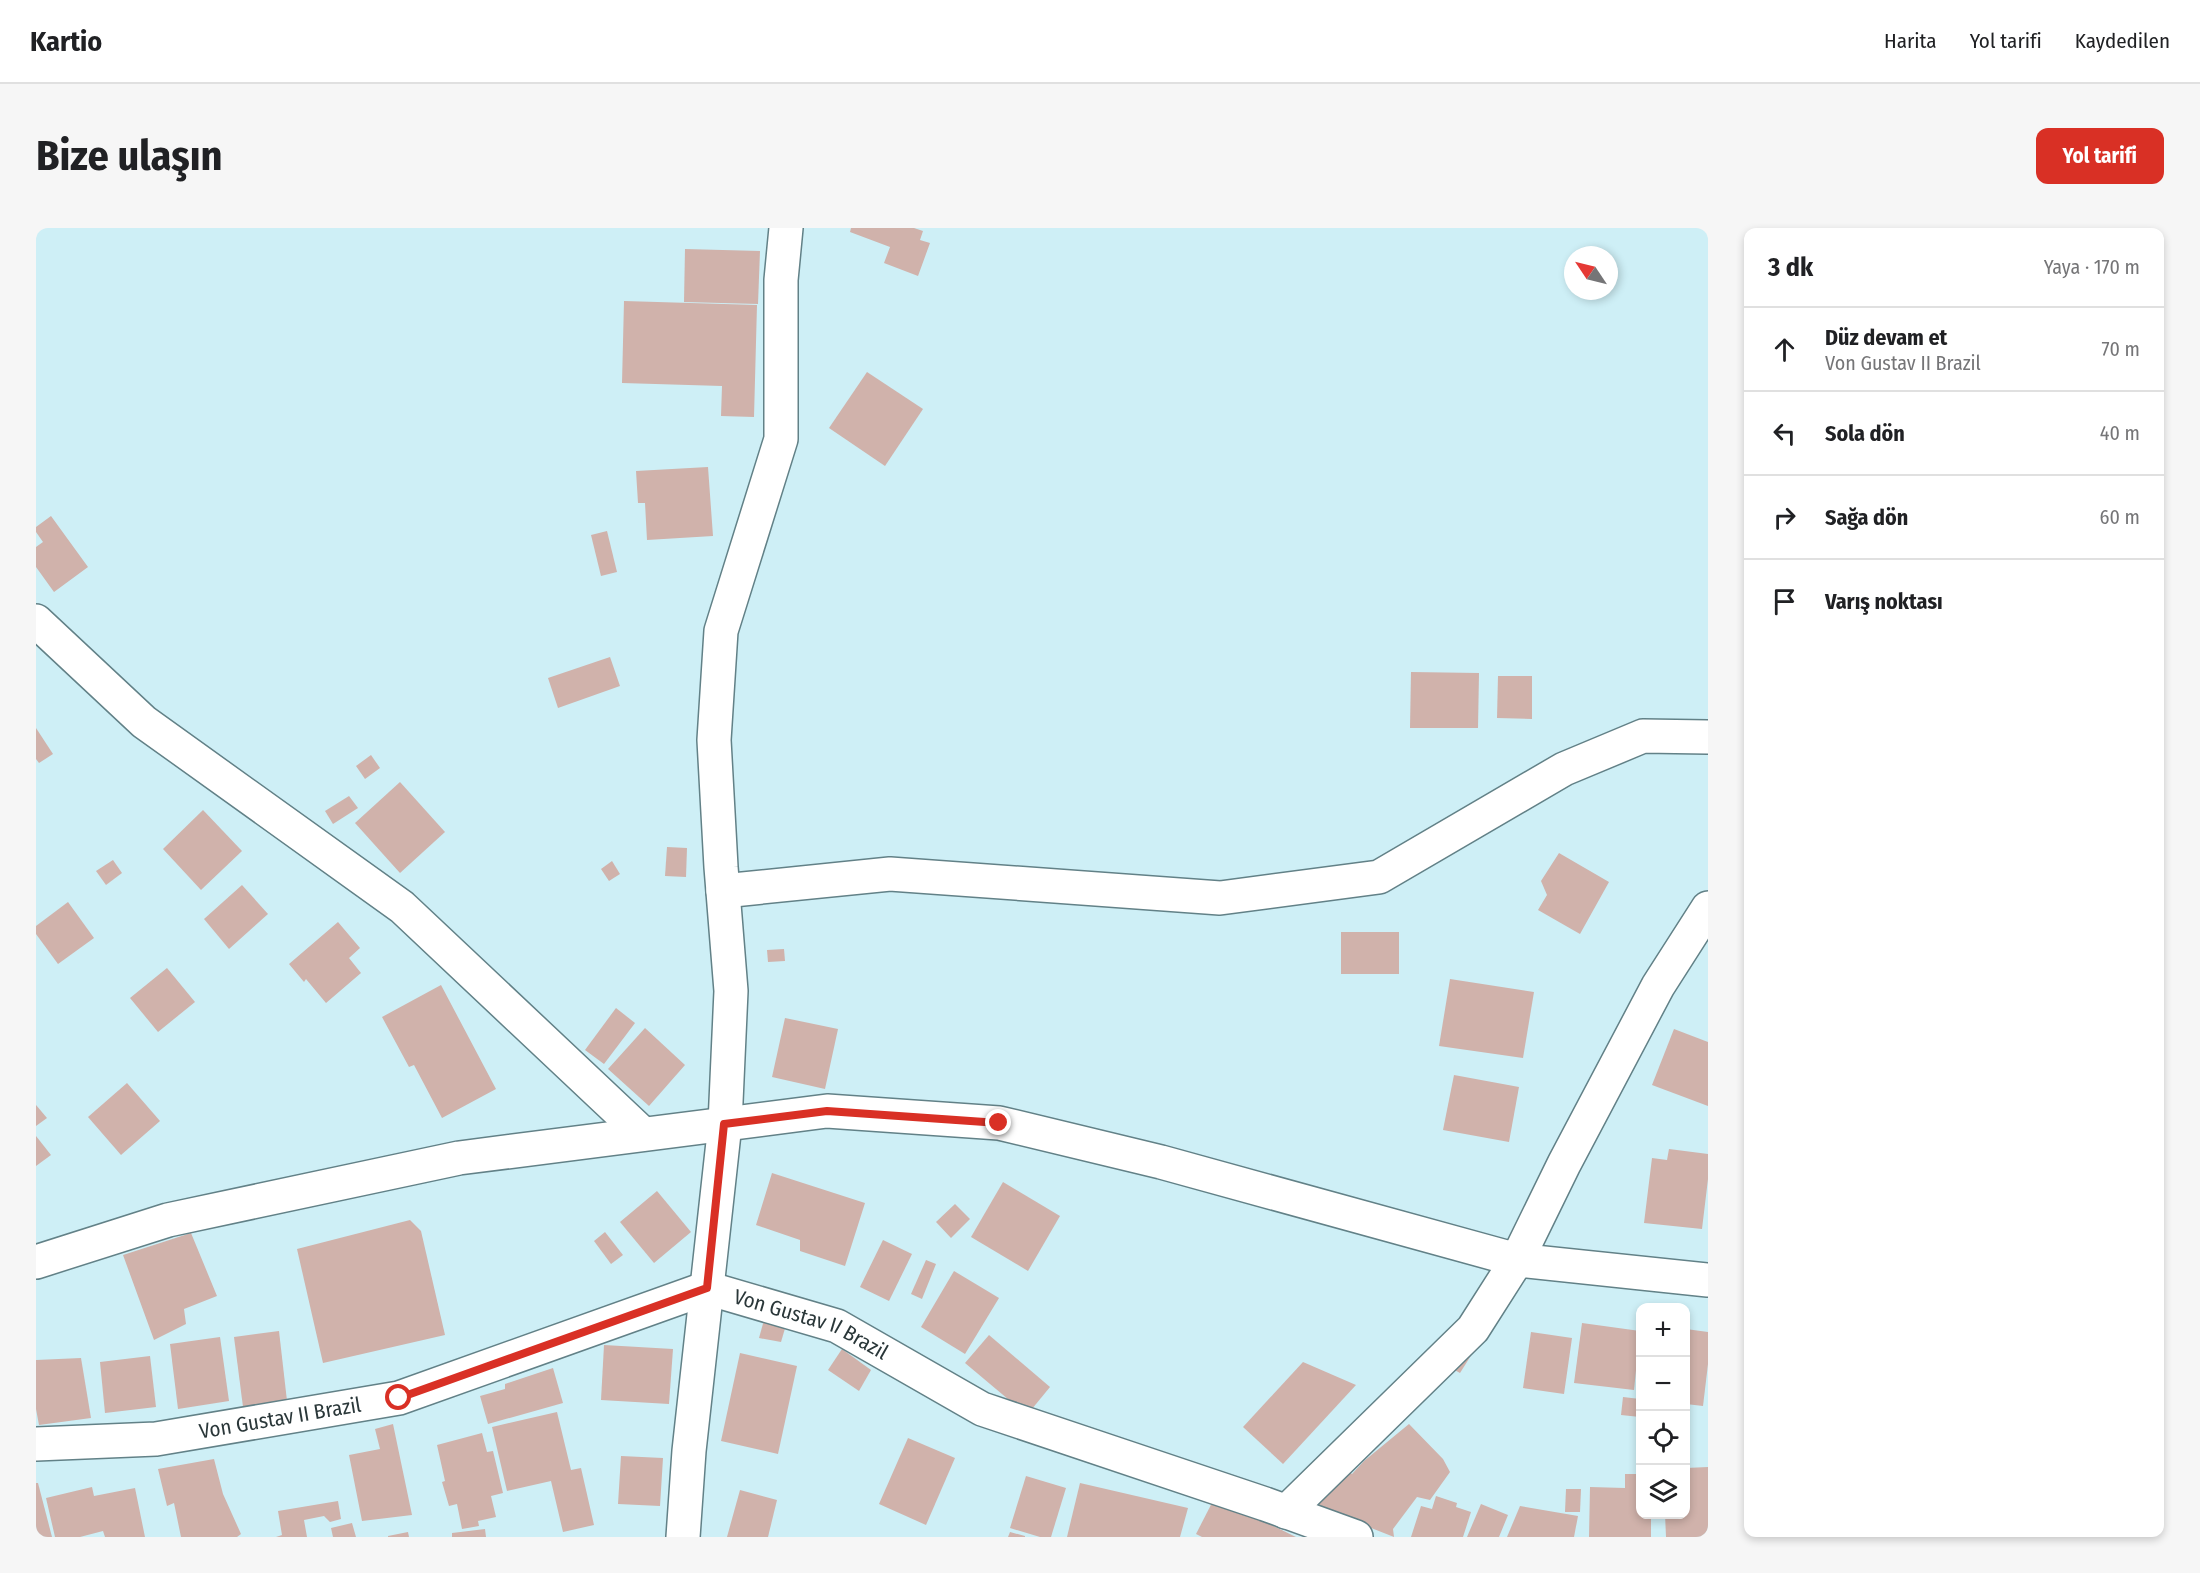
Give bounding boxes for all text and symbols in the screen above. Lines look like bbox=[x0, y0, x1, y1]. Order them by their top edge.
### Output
text: Kartio bbox=[30, 25, 102, 58]
text: Harita bbox=[1884, 28, 1937, 54]
text: Yol tarifi bbox=[1970, 28, 2042, 54]
text: Kaydedilen bbox=[2075, 28, 2170, 54]
button: Yol tarifi bbox=[2036, 128, 2164, 184]
text: Bize ulaşın bbox=[36, 131, 223, 181]
north arrow bbox=[1564, 246, 1618, 300]
text: 3 dk bbox=[1768, 252, 1813, 283]
text: Yaya · 170 m bbox=[2044, 255, 2140, 279]
text: Düz devam et bbox=[1825, 324, 1947, 351]
icon: ahead bbox=[1768, 333, 1801, 366]
text: 70 m bbox=[2102, 337, 2140, 361]
text: Von Gustav II Brazil bbox=[1825, 351, 1981, 375]
icon: left bbox=[1768, 417, 1801, 450]
text: Sola dön bbox=[1825, 420, 1905, 447]
text: 40 m bbox=[2100, 421, 2140, 445]
icon: right bbox=[1768, 501, 1801, 534]
text: Sağa dön bbox=[1825, 504, 1908, 531]
text: 60 m bbox=[2100, 505, 2140, 529]
icon: arrive bbox=[1768, 585, 1801, 618]
text: Varış noktası bbox=[1825, 588, 1943, 615]
route end bbox=[985, 1109, 1011, 1135]
street label: Von Gustav II Brazil bbox=[731, 1284, 893, 1366]
map controls bbox=[1636, 1303, 1690, 1519]
button: + bbox=[1636, 1303, 1690, 1357]
button: − bbox=[1636, 1357, 1690, 1411]
route start bbox=[385, 1384, 411, 1410]
street label: Von Gustav II Brazil bbox=[197, 1392, 364, 1445]
button: locate bbox=[1636, 1411, 1690, 1465]
button: layers bbox=[1636, 1465, 1690, 1519]

